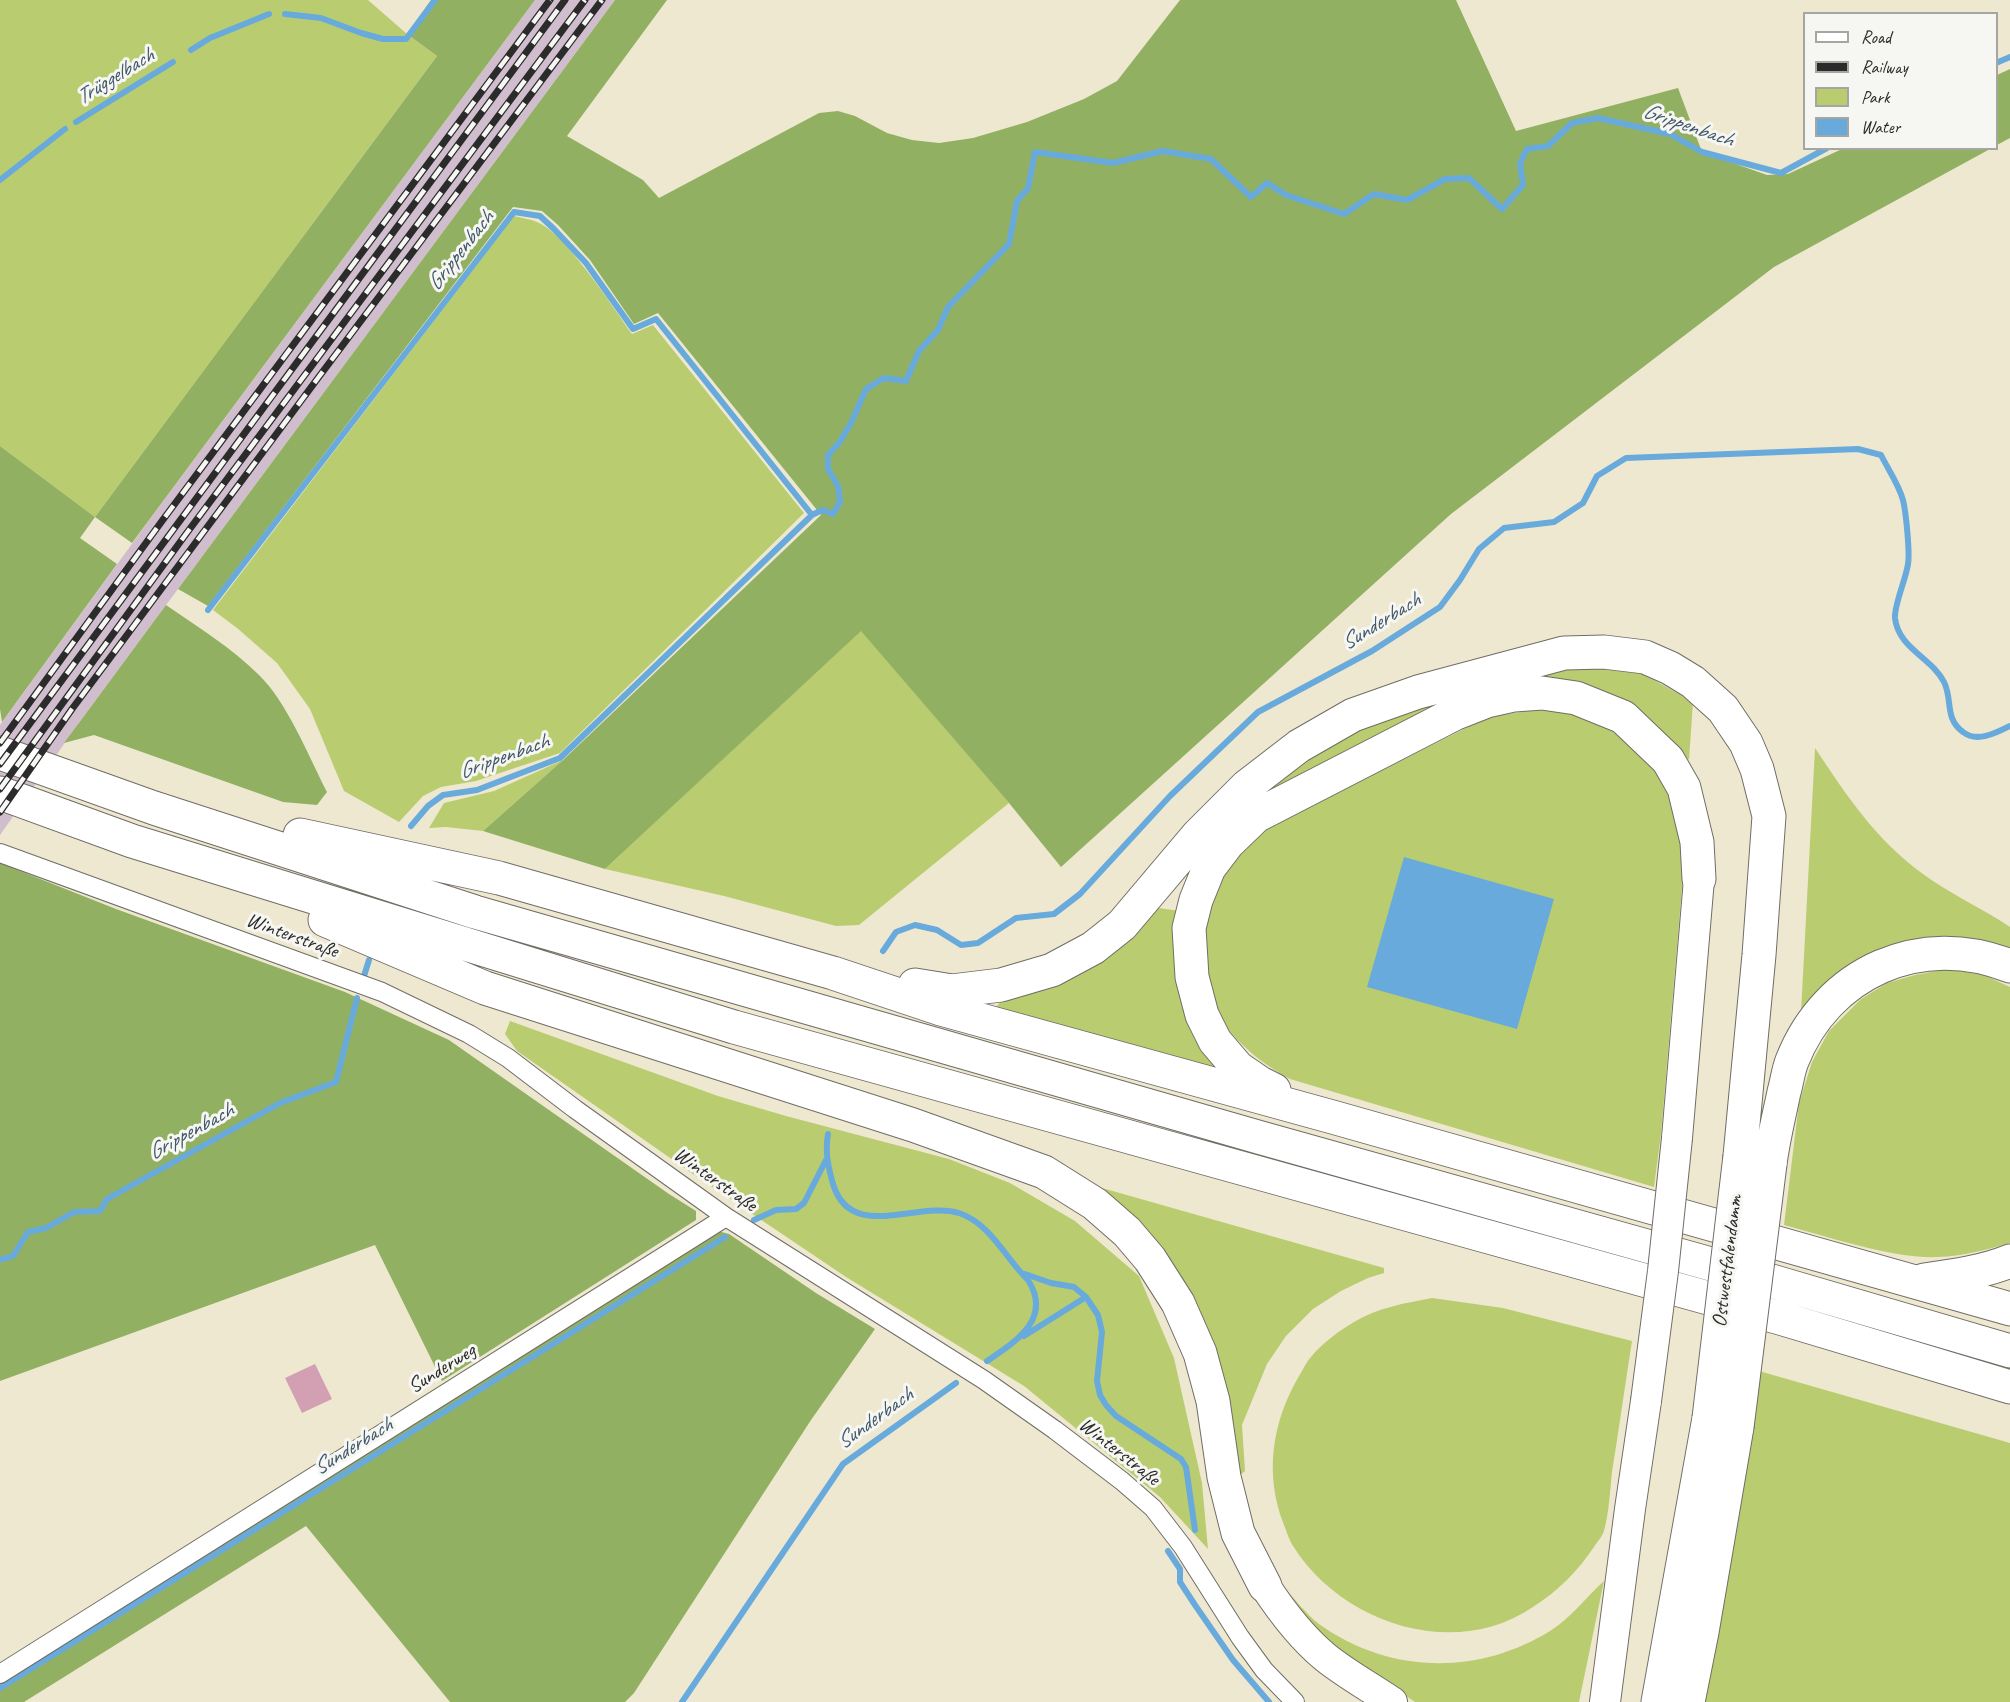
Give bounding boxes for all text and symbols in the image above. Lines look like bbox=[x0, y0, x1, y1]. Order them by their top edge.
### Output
legend bbox=[1803, 12, 1998, 150]
text: Road bbox=[1861, 26, 1891, 48]
water label: Trüggelbach bbox=[71, 43, 159, 111]
text: Railway bbox=[1861, 56, 1908, 78]
text: Park bbox=[1861, 86, 1890, 108]
water label: Grippenbach bbox=[1639, 98, 1737, 154]
text: Water bbox=[1861, 116, 1900, 138]
water label: Grippenbach bbox=[422, 206, 500, 296]
water label: Sunderbach bbox=[1337, 587, 1425, 657]
water label: Grippenbach bbox=[456, 729, 552, 785]
street label: Winterstraße bbox=[243, 908, 341, 964]
water label: Grippenbach bbox=[144, 1098, 238, 1166]
street label: Winterstraße bbox=[668, 1142, 762, 1218]
street label: Ostwestfalendamm bbox=[1707, 1193, 1749, 1329]
street label: Sunderweg bbox=[404, 1339, 480, 1399]
water label: Sunderbach bbox=[832, 1382, 918, 1456]
water label: Sunderbach bbox=[309, 1412, 397, 1482]
street label: Winterstraße bbox=[1073, 1413, 1165, 1491]

